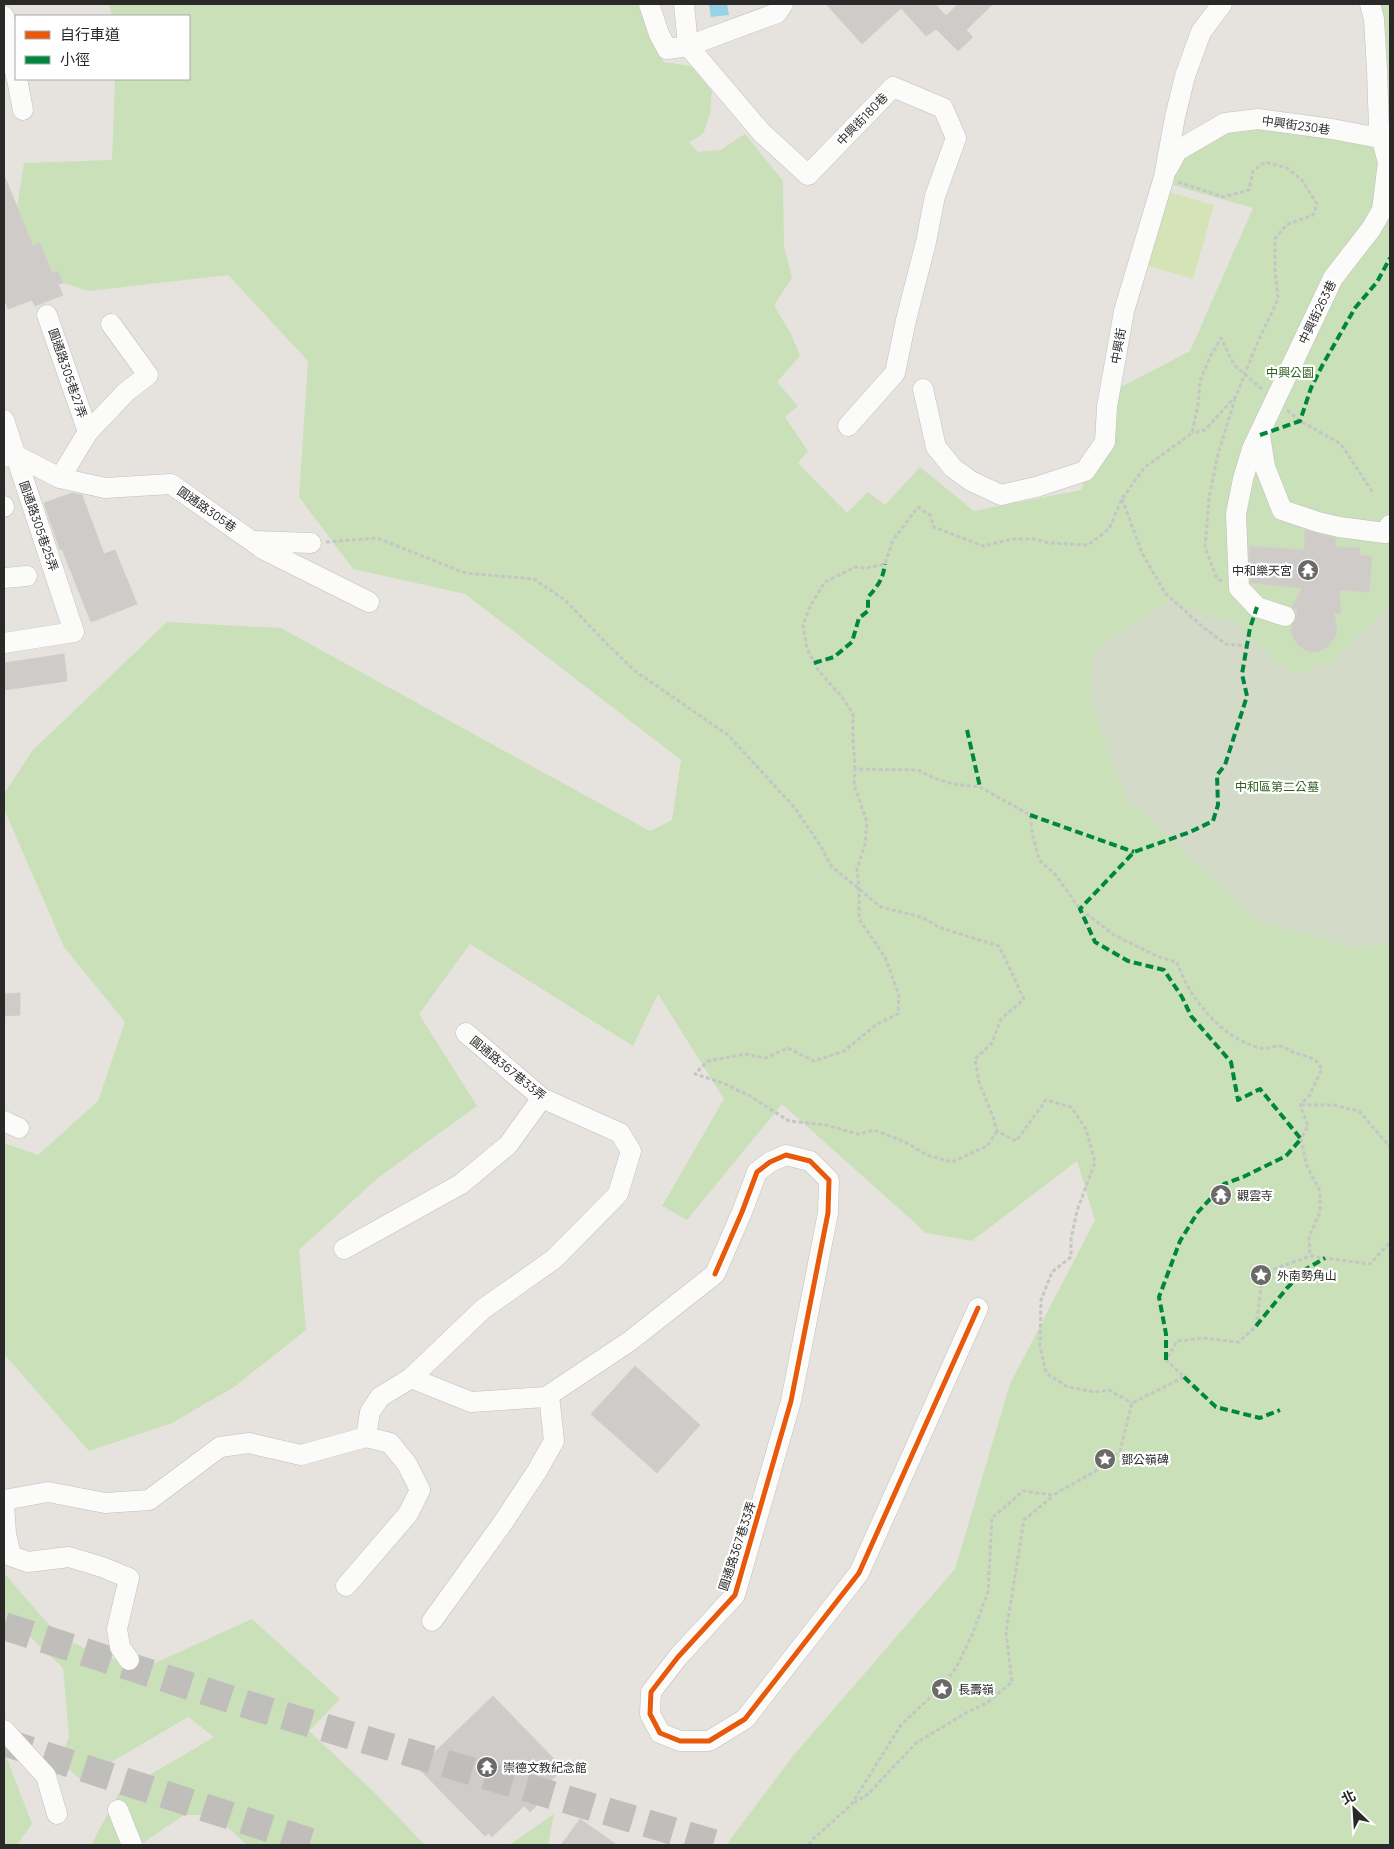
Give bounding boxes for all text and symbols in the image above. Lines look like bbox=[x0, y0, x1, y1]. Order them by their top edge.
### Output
legend bbox=[15, 15, 190, 80]
text: 自行車道 bbox=[60, 24, 120, 45]
text: 小徑 bbox=[60, 49, 90, 70]
street label: 中興街180巷 bbox=[833, 89, 891, 149]
street label: 中興街230巷 bbox=[1261, 112, 1331, 138]
street label: 中興街263巷 bbox=[1294, 277, 1340, 347]
street label: 圓通路305巷27弄 bbox=[45, 326, 91, 420]
street label: 中興街 bbox=[1107, 327, 1129, 365]
park label: 中興公園 bbox=[1266, 364, 1314, 381]
street label: 圓通路305巷25弄 bbox=[16, 478, 62, 574]
street label: 圓通路305巷 bbox=[174, 482, 240, 536]
temple icon: 中和樂天宮 bbox=[1296, 558, 1320, 582]
place label: 中和樂天宮 bbox=[1232, 562, 1292, 579]
park label: 中和區第二公墓 bbox=[1235, 778, 1319, 795]
street label: 圓通路367巷33弄 bbox=[466, 1032, 550, 1104]
temple icon: 觀雲寺 bbox=[1209, 1183, 1233, 1207]
place label: 觀雲寺 bbox=[1237, 1187, 1273, 1204]
place icon: 外南勢角山 bbox=[1249, 1263, 1273, 1287]
place label: 外南勢角山 bbox=[1277, 1267, 1337, 1284]
place icon: 鄧公嶺碑 bbox=[1093, 1447, 1117, 1471]
place label: 鄧公嶺碑 bbox=[1121, 1451, 1169, 1468]
street label: 圓通路367巷33弄 bbox=[714, 1499, 760, 1593]
place icon: 長壽嶺 bbox=[930, 1677, 954, 1701]
place label: 長壽嶺 bbox=[958, 1681, 994, 1698]
temple icon: 崇德文教紀念館 bbox=[475, 1755, 499, 1779]
place label: 崇德文教紀念館 bbox=[503, 1759, 587, 1776]
north arrow bbox=[1329, 1784, 1379, 1834]
text: 北 bbox=[1338, 1785, 1359, 1808]

